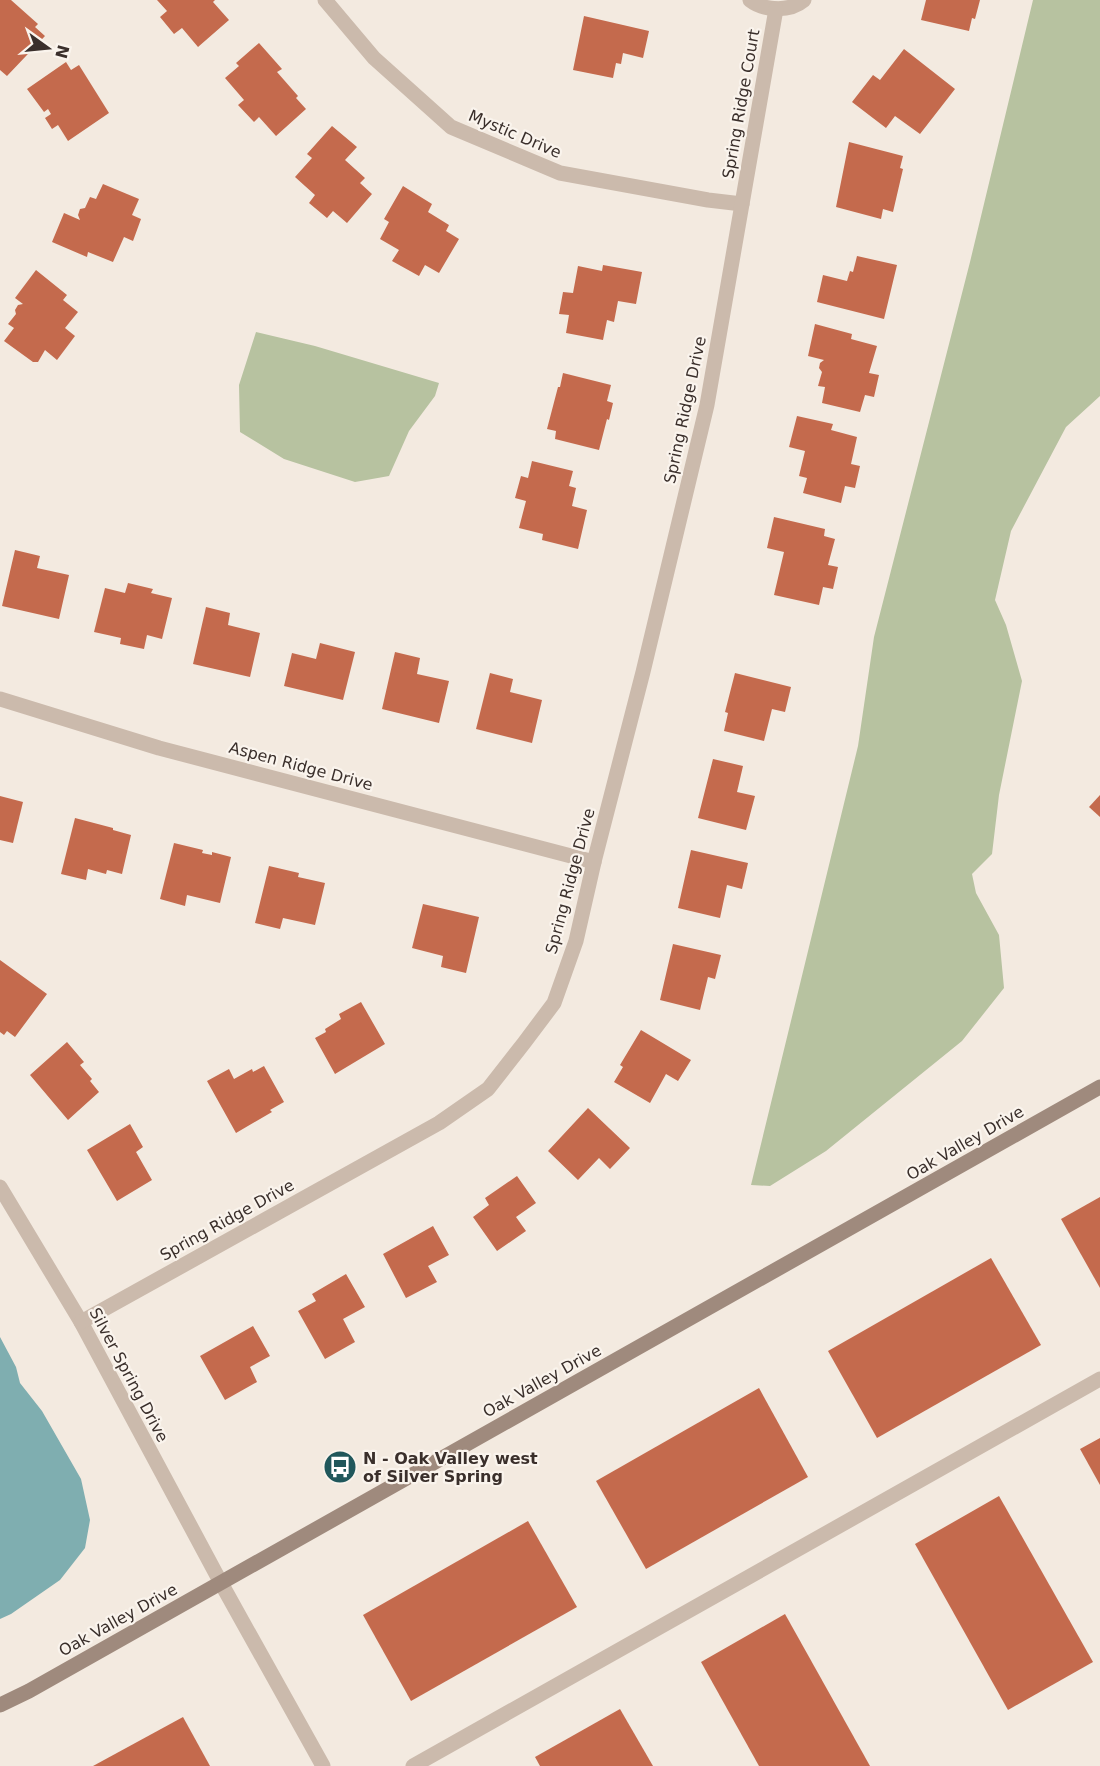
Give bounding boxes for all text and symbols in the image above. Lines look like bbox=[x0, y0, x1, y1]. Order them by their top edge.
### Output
north arrow bbox=[18, 18, 78, 78]
street label: Spring Ridge Court bbox=[718, 28, 764, 180]
text: N bbox=[51, 43, 73, 61]
street label: Mystic Drive bbox=[466, 106, 564, 162]
street label: Spring Ridge Drive bbox=[660, 335, 710, 485]
street label: Aspen Ridge Drive bbox=[227, 738, 375, 794]
street label: Spring Ridge Drive bbox=[541, 806, 599, 956]
street label: Oak Valley Drive bbox=[903, 1102, 1027, 1184]
street label: Spring Ridge Drive bbox=[157, 1175, 297, 1265]
street label: Silver Spring Drive bbox=[86, 1305, 172, 1445]
street label: Oak Valley Drive bbox=[480, 1341, 604, 1421]
bus stop icon: N - Oak Valley west of Silver Spring bbox=[322, 1449, 358, 1485]
place label: N - Oak Valley west of Silver Spring bbox=[363, 1449, 538, 1486]
street label: Oak Valley Drive bbox=[56, 1580, 180, 1660]

